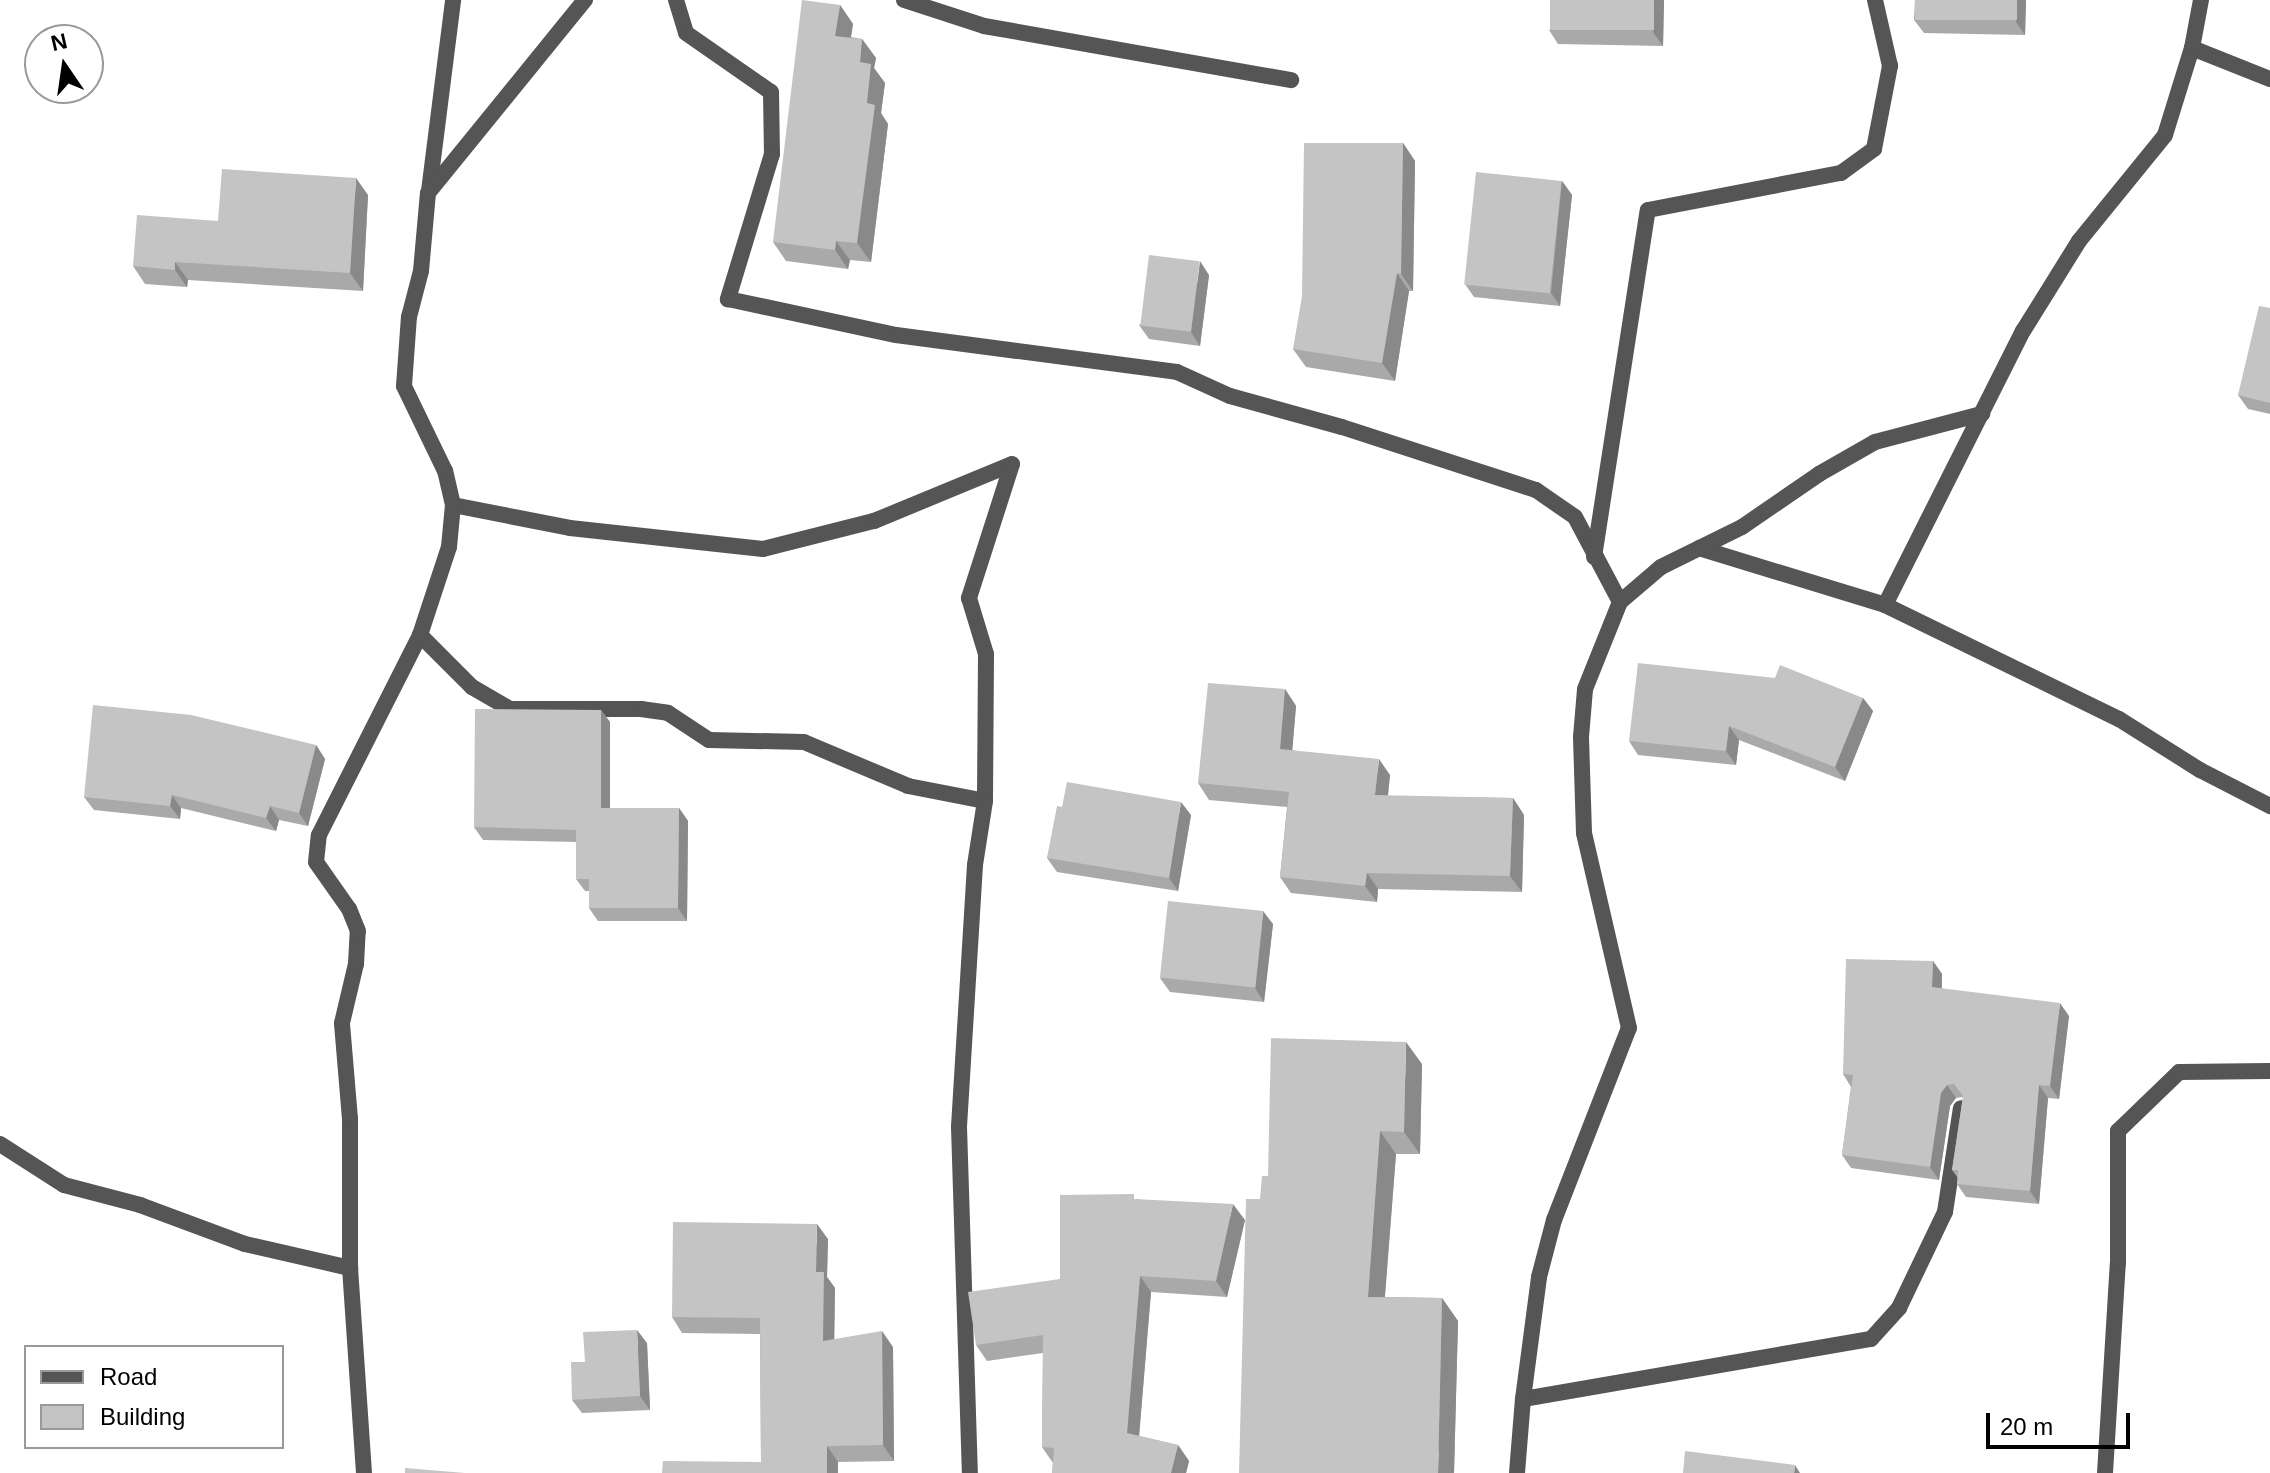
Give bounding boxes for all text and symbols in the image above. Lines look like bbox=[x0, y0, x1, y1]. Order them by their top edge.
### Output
north arrow bbox=[24, 24, 104, 104]
text: N bbox=[48, 28, 69, 56]
legend bbox=[24, 1345, 284, 1449]
text: Road bbox=[100, 1363, 157, 1390]
scale bar bbox=[1990, 1397, 2134, 1447]
text: Building bbox=[100, 1403, 185, 1430]
text: 20 m bbox=[2000, 1413, 2053, 1440]

